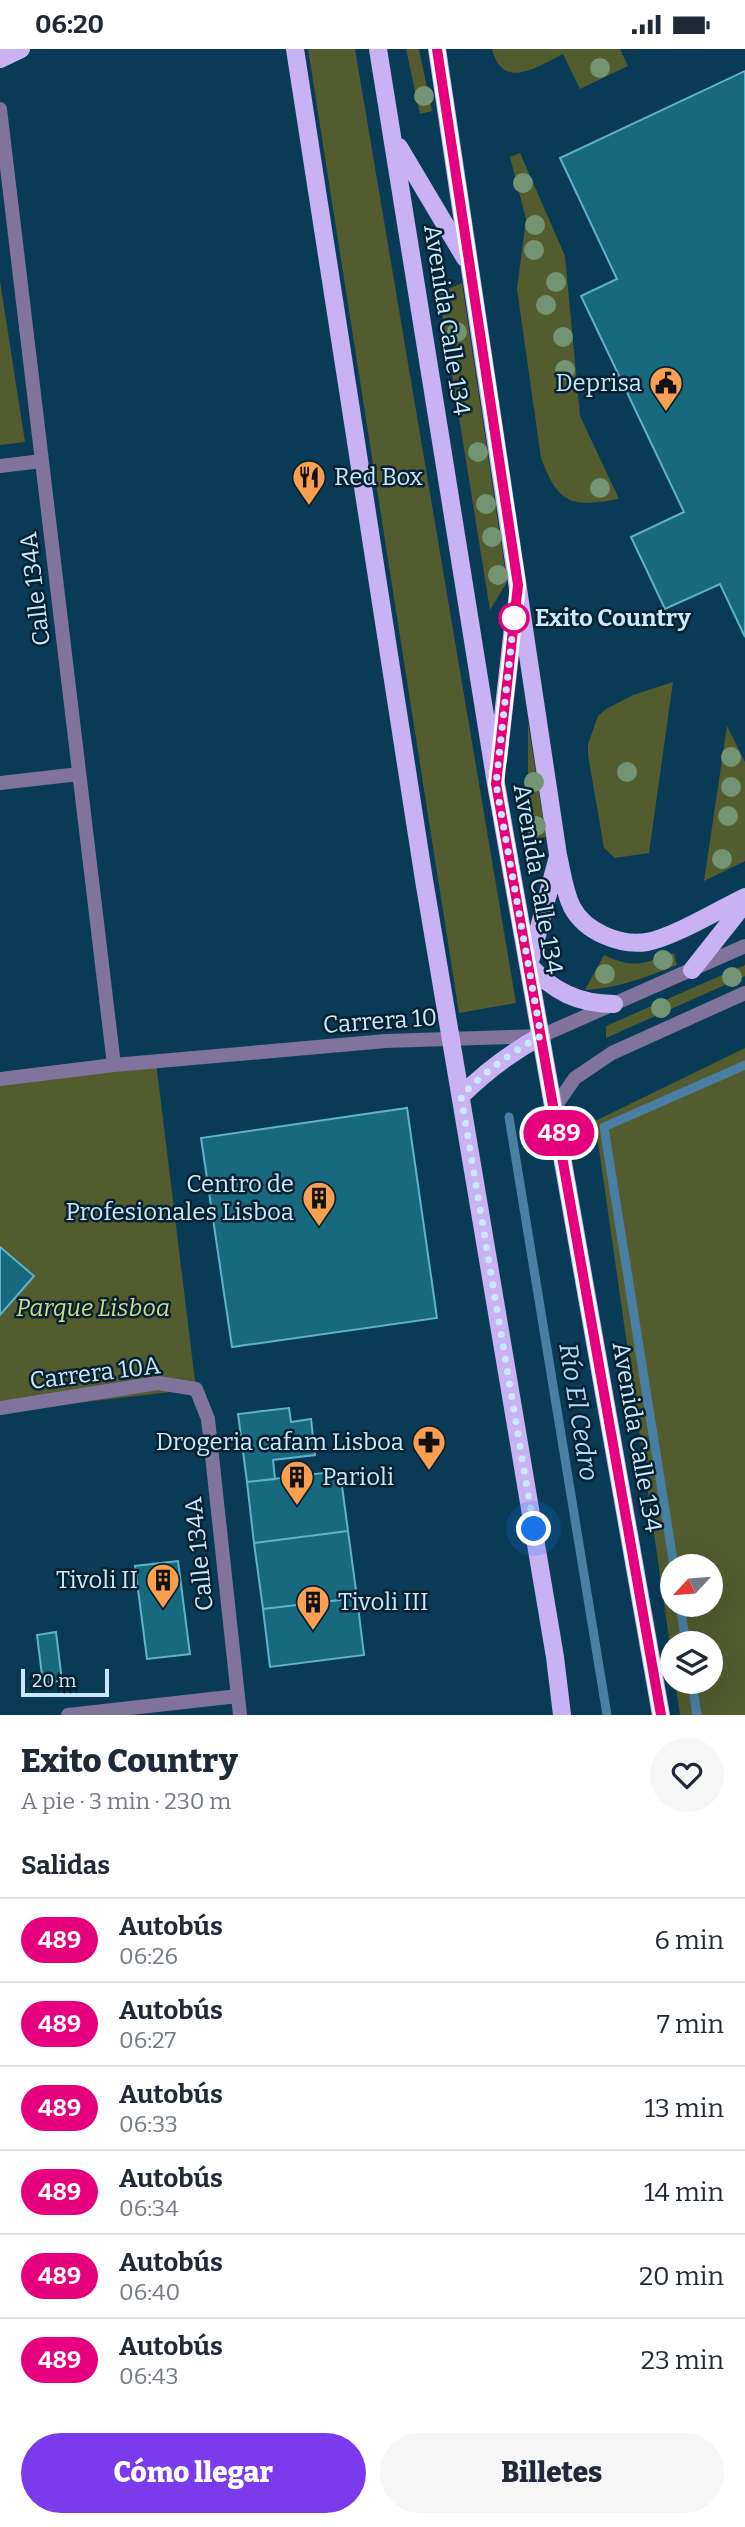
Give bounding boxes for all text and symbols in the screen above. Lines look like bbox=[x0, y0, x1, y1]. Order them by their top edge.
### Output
text: 06:20 bbox=[35, 9, 104, 40]
street label: Avenida Calle 134 bbox=[418, 223, 476, 417]
public building icon: Deprisa bbox=[647, 364, 685, 413]
place label: Deprisa bbox=[555, 369, 642, 397]
restaurant icon: Red Box bbox=[290, 458, 328, 507]
place label: Red Box bbox=[334, 463, 423, 491]
street label: Calle 134A bbox=[14, 531, 56, 647]
marker: Exito Country bbox=[499, 603, 529, 633]
place label: Exito Country bbox=[535, 604, 692, 632]
street label: Avenida Calle 134 bbox=[507, 782, 569, 976]
street label: Carrera 10 bbox=[322, 1003, 438, 1039]
line badge: 489 bbox=[519, 1110, 599, 1156]
text: 489 bbox=[537, 1119, 581, 1147]
place label: Centro de Profesionales Lisboa bbox=[65, 1170, 294, 1226]
building icon: Centro de Profesionales Lisboa bbox=[300, 1179, 338, 1228]
park label: Parque Lisboa bbox=[16, 1294, 170, 1322]
street label: Avenida Calle 134 bbox=[606, 1340, 668, 1534]
water label: Río El Cedro bbox=[552, 1341, 605, 1483]
street label: Carrera 10A bbox=[28, 1351, 162, 1395]
pharmacy icon: Drogeria cafam Lisboa bbox=[410, 1423, 448, 1472]
place label: Drogeria cafam Lisboa bbox=[156, 1428, 404, 1456]
building icon: Parioli bbox=[278, 1458, 316, 1507]
place label: Parioli bbox=[322, 1463, 394, 1491]
street label: Calle 134A bbox=[179, 1496, 219, 1612]
your location bbox=[516, 1511, 551, 1546]
north arrow bbox=[660, 1554, 723, 1617]
map controls bbox=[660, 1554, 723, 1694]
building icon: Tivoli II bbox=[144, 1561, 182, 1610]
place label: Tivoli II bbox=[56, 1566, 138, 1594]
building icon: Tivoli III bbox=[294, 1583, 332, 1632]
place label: Tivoli III bbox=[338, 1588, 428, 1616]
button: layers bbox=[660, 1631, 723, 1694]
scale bar bbox=[21, 1666, 108, 1698]
text: 20 m bbox=[32, 1669, 76, 1692]
button: heart bbox=[650, 1738, 724, 1812]
text: Exito Country bbox=[21, 1741, 238, 1781]
text: A pie · 3 min · 230 m bbox=[21, 1787, 231, 1815]
text: Salidas bbox=[21, 1850, 110, 1881]
text: Autobús bbox=[119, 1911, 223, 1942]
text: 6 min bbox=[655, 1925, 724, 1956]
text: 489 bbox=[38, 1926, 81, 1954]
text: 06:26 bbox=[119, 1942, 178, 1970]
text: Autobús bbox=[119, 1995, 223, 2026]
text: 7 min bbox=[657, 2009, 724, 2040]
text: 489 bbox=[38, 2010, 81, 2038]
text: 06:27 bbox=[119, 2026, 176, 2054]
text: Autobús bbox=[119, 2079, 223, 2110]
text: 13 min bbox=[644, 2093, 724, 2124]
text: 489 bbox=[38, 2094, 81, 2122]
text: 06:33 bbox=[119, 2110, 178, 2138]
text: Autobús bbox=[119, 2163, 223, 2194]
text: 14 min bbox=[644, 2177, 724, 2208]
text: 489 bbox=[38, 2178, 81, 2206]
text: 06:34 bbox=[119, 2194, 179, 2222]
text: Autobús bbox=[119, 2247, 223, 2278]
text: 20 min bbox=[639, 2261, 724, 2292]
text: 489 bbox=[38, 2262, 81, 2290]
text: 06:40 bbox=[119, 2278, 180, 2306]
text: Autobús bbox=[119, 2331, 223, 2362]
text: 23 min bbox=[641, 2345, 724, 2376]
text: 489 bbox=[38, 2346, 81, 2374]
text: 06:43 bbox=[119, 2362, 179, 2390]
button: Cómo llegar bbox=[21, 2433, 366, 2513]
button: Billetes bbox=[380, 2433, 724, 2513]

